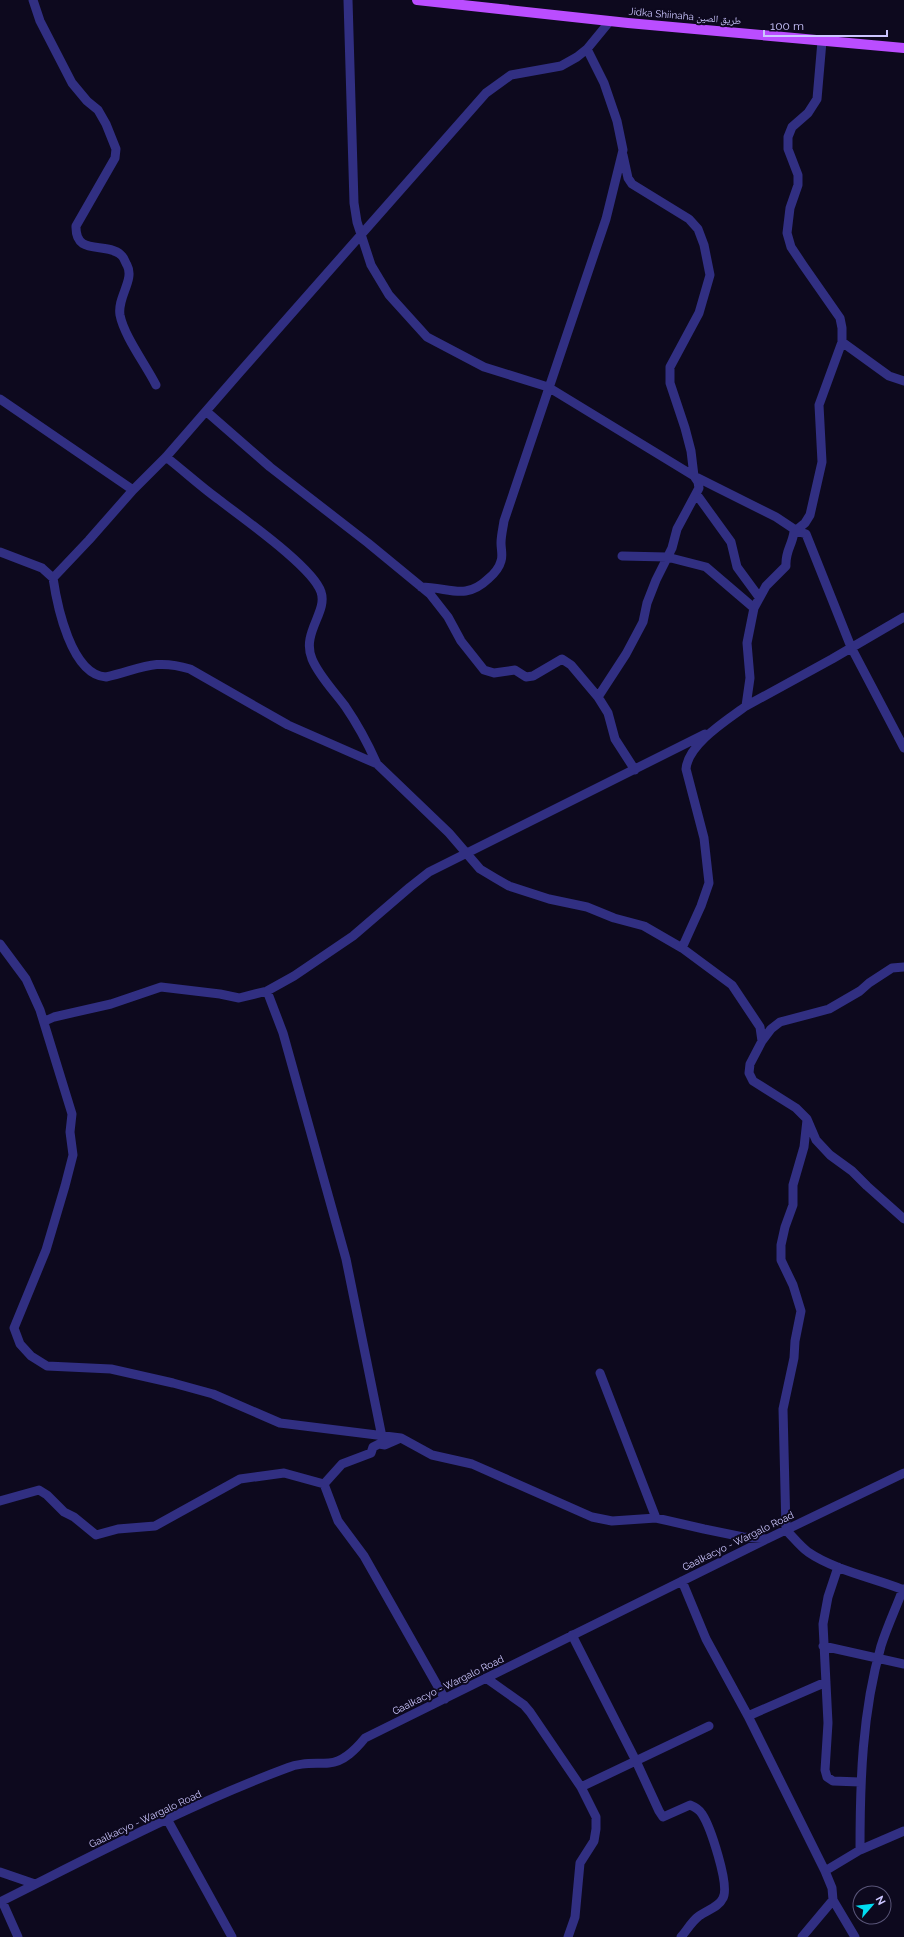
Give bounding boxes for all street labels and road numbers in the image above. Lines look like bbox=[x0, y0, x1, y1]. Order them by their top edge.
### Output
street label: Jidka Shiinaha طريق الصين bbox=[628, 6, 742, 27]
street label: Gaalkacyo - Wargalo Road bbox=[680, 1509, 796, 1573]
street label: Gaalkacyo - Wargalo Road bbox=[390, 1653, 506, 1717]
street label: Gaalkacyo - Wargalo Road bbox=[87, 1788, 203, 1850]

